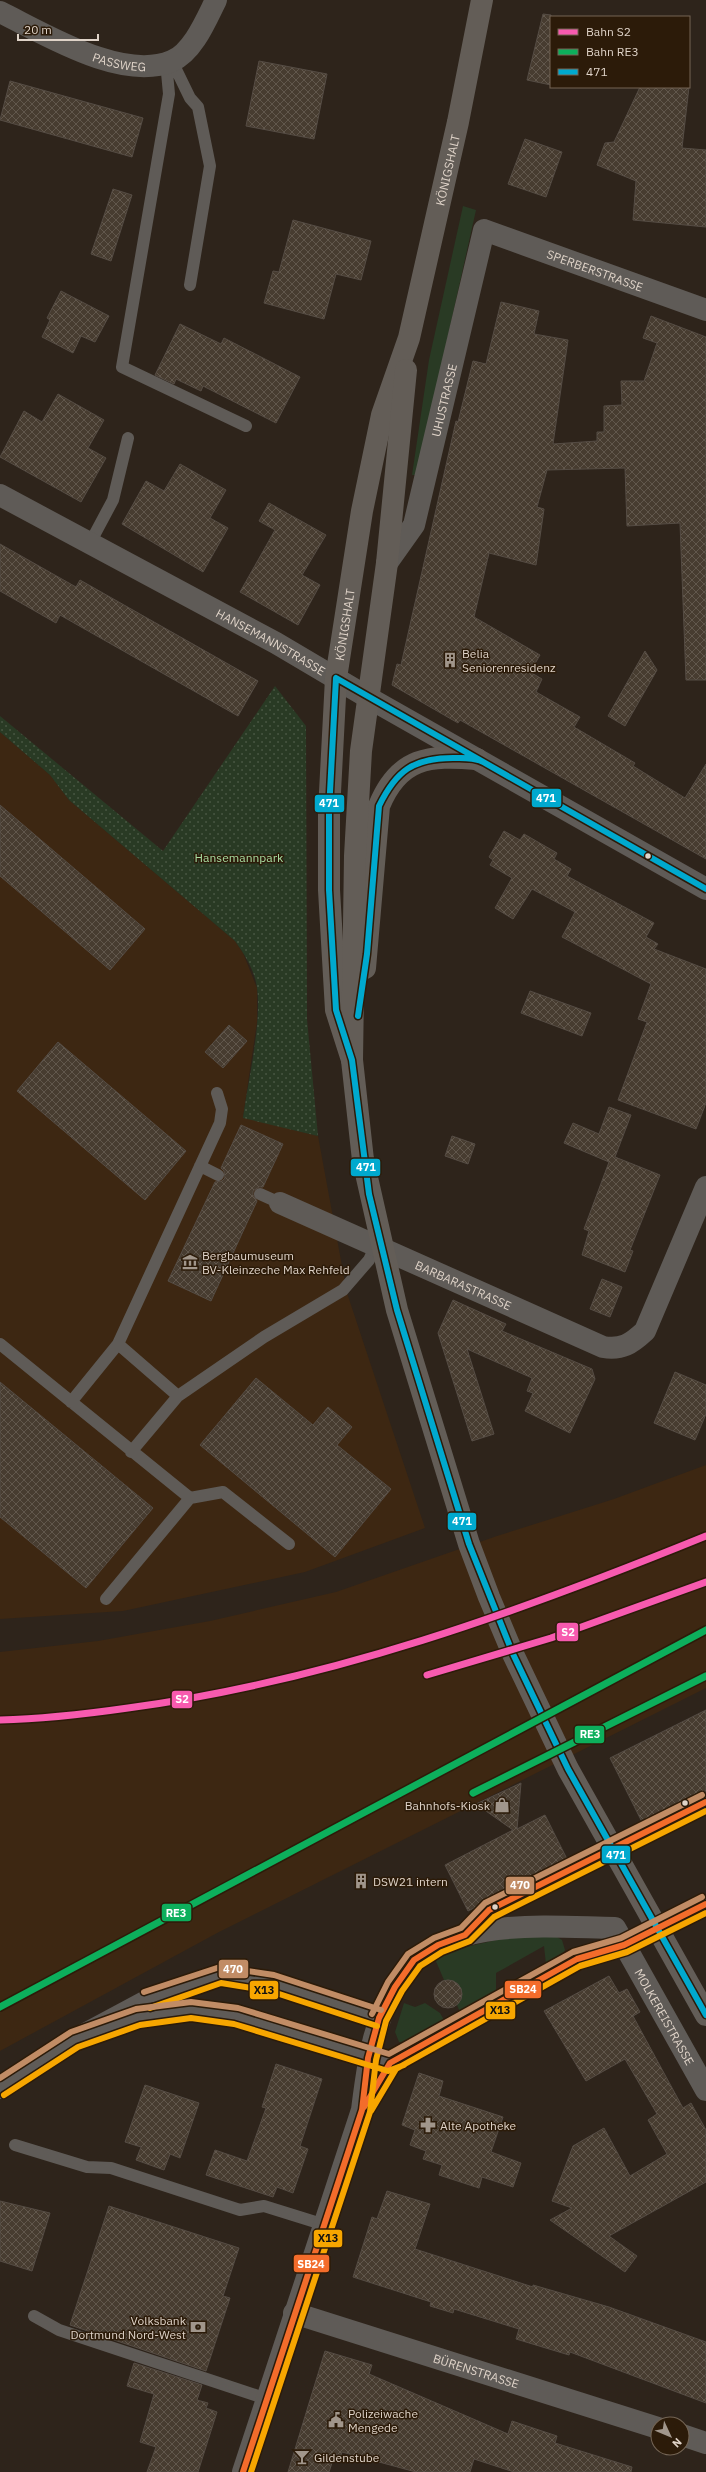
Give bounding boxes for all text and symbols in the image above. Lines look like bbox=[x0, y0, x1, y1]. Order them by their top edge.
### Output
scale bar bbox=[18, 16, 98, 42]
legend bbox=[550, 16, 690, 88]
text: 20 m bbox=[24, 22, 52, 37]
text: Bahn S2 bbox=[586, 24, 631, 39]
text: Bahn RE3 bbox=[586, 44, 639, 59]
street label: PASSWEG bbox=[91, 49, 146, 74]
text: 471 bbox=[586, 64, 608, 79]
street label: KÖNIGSHALT bbox=[432, 133, 463, 207]
street label: SPERBERSTRASSE bbox=[545, 246, 645, 294]
street label: UHUSTRASSE bbox=[428, 362, 460, 438]
street label: KÖNIGSHALT bbox=[331, 587, 357, 662]
street label: HANSEMANNSTRASSE bbox=[214, 605, 328, 678]
place label: Belia Seniorenresidenz bbox=[462, 646, 556, 675]
building icon: Belia Seniorenresidenz bbox=[441, 651, 459, 669]
line badge: 471 bbox=[531, 788, 562, 808]
text: 471 bbox=[536, 791, 556, 805]
line badge: 471 bbox=[314, 794, 345, 813]
text: 471 bbox=[319, 796, 339, 810]
park label: Hansemannpark bbox=[195, 850, 284, 865]
unlabelled marker bbox=[643, 851, 653, 861]
line badge: 471 bbox=[350, 1158, 381, 1177]
text: 471 bbox=[356, 1160, 376, 1174]
place label: Bergbaumuseum BV-Kleinzeche Max Rehfeld bbox=[202, 1248, 350, 1277]
museum icon: Bergbaumuseum BV-Kleinzeche Max Rehfeld bbox=[181, 1253, 199, 1271]
street label: BARBARASTRASSE bbox=[413, 1257, 514, 1313]
line badge: 471 bbox=[447, 1512, 477, 1531]
text: 471 bbox=[452, 1514, 472, 1528]
line badge: S2 bbox=[556, 1622, 579, 1642]
text: S2 bbox=[561, 1625, 575, 1639]
line badge: S2 bbox=[171, 1690, 193, 1709]
text: S2 bbox=[175, 1692, 189, 1706]
line badge: RE3 bbox=[574, 1725, 605, 1744]
text: RE3 bbox=[580, 1727, 600, 1741]
shop icon: Bahnhofs-Kiosk bbox=[493, 1796, 511, 1814]
place label: Bahnhofs-Kiosk bbox=[405, 1798, 491, 1813]
unlabelled marker bbox=[680, 1798, 690, 1808]
line badge: 471 bbox=[601, 1845, 631, 1864]
text: 471 bbox=[606, 1848, 626, 1862]
building icon: DSW21 intern bbox=[352, 1872, 370, 1890]
place label: DSW21 intern bbox=[373, 1874, 448, 1889]
line badge: 470 bbox=[505, 1876, 535, 1895]
text: 470 bbox=[510, 1878, 530, 1892]
unlabelled marker bbox=[490, 1902, 500, 1912]
line badge: RE3 bbox=[161, 1903, 192, 1922]
text: RE3 bbox=[166, 1906, 186, 1920]
line badge: 470 bbox=[218, 1959, 249, 1979]
text: 470 bbox=[223, 1962, 243, 1976]
street label: MOLKEREISTRASSE bbox=[632, 1966, 698, 2068]
line badge: X13 bbox=[249, 1980, 279, 2000]
line badge: SB24 bbox=[504, 1980, 542, 1999]
text: SB24 bbox=[509, 1982, 537, 1996]
text: X13 bbox=[254, 1983, 274, 1997]
line badge: X13 bbox=[485, 2001, 516, 2020]
text: X13 bbox=[490, 2003, 510, 2017]
pharmacy icon: Alte Apotheke bbox=[419, 2116, 437, 2134]
place label: Alte Apotheke bbox=[440, 2118, 517, 2133]
line badge: X13 bbox=[313, 2229, 343, 2248]
text: X13 bbox=[318, 2231, 338, 2245]
line badge: SB24 bbox=[293, 2254, 330, 2273]
text: SB24 bbox=[297, 2257, 325, 2271]
place label: Volksbank Dortmund Nord-West bbox=[70, 2313, 187, 2342]
bank icon: Volksbank Dortmund Nord-West bbox=[189, 2318, 207, 2336]
street label: BÜRENSTRASSE bbox=[431, 2350, 521, 2391]
place label: Polizeiwache Mengede bbox=[348, 2406, 418, 2435]
public building icon: Polizeiwache Mengede bbox=[327, 2411, 345, 2429]
north arrow bbox=[650, 2416, 690, 2456]
text: N bbox=[669, 2435, 685, 2451]
bar icon: Gildenstube bbox=[293, 2448, 311, 2466]
place label: Gildenstube bbox=[314, 2450, 380, 2465]

